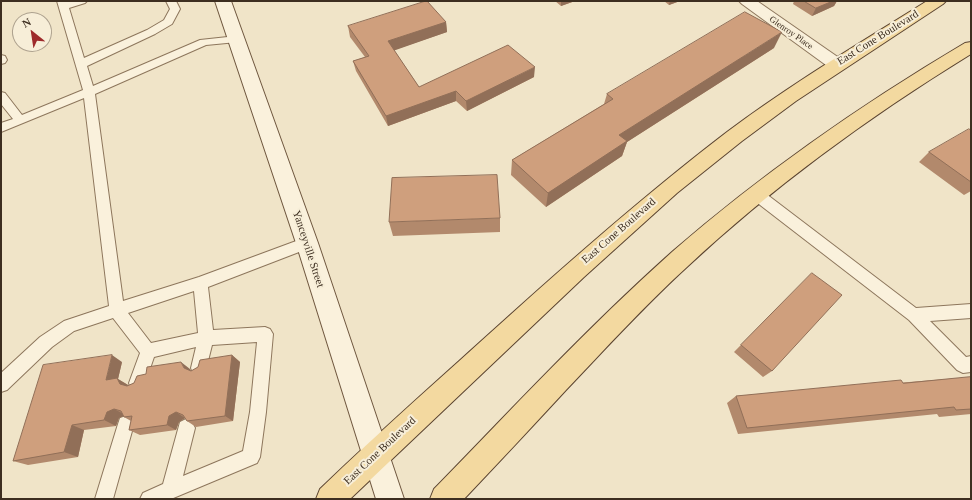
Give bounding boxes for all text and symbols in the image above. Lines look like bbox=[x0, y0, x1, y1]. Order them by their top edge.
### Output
street label: East Cone Boulevard bbox=[835, 8, 921, 68]
north arrow bbox=[12, 12, 52, 52]
street label: Glenroy Place bbox=[767, 14, 815, 52]
text: N bbox=[20, 15, 33, 30]
street label: East Cone Boulevard bbox=[579, 195, 659, 267]
street label: Yanceyville Street bbox=[289, 209, 327, 289]
street label: East Cone Boulevard bbox=[341, 414, 419, 488]

